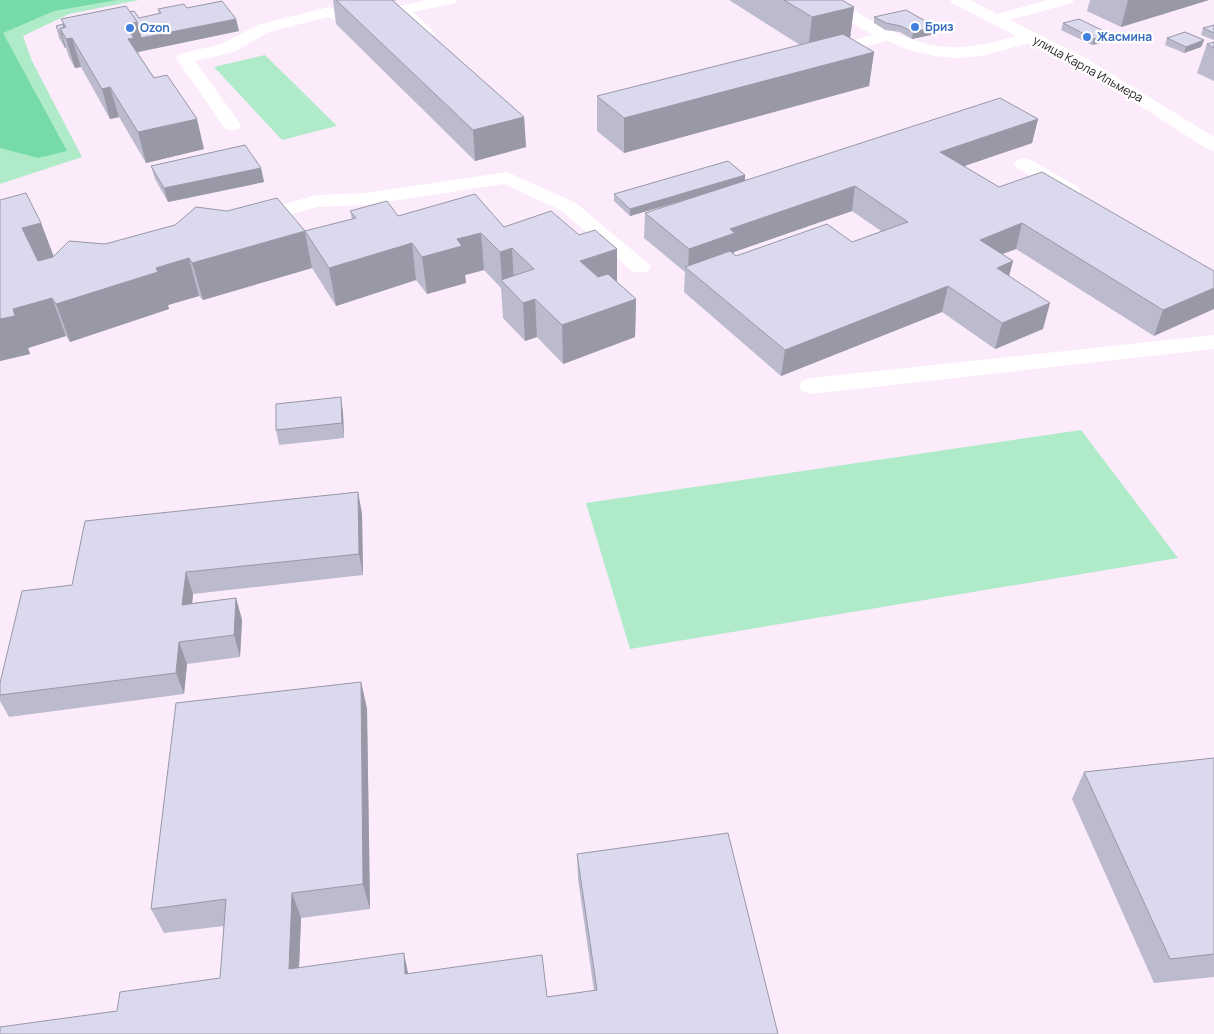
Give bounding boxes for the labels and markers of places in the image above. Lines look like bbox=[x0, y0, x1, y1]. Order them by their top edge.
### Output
place label: Бриз bbox=[925, 18, 954, 35]
place label: Ozon bbox=[140, 19, 170, 36]
marker: Бриз bbox=[909, 21, 921, 33]
marker: Ozon bbox=[124, 22, 136, 34]
place label: Жасмина bbox=[1097, 28, 1152, 45]
marker: Жасмина bbox=[1081, 31, 1093, 43]

